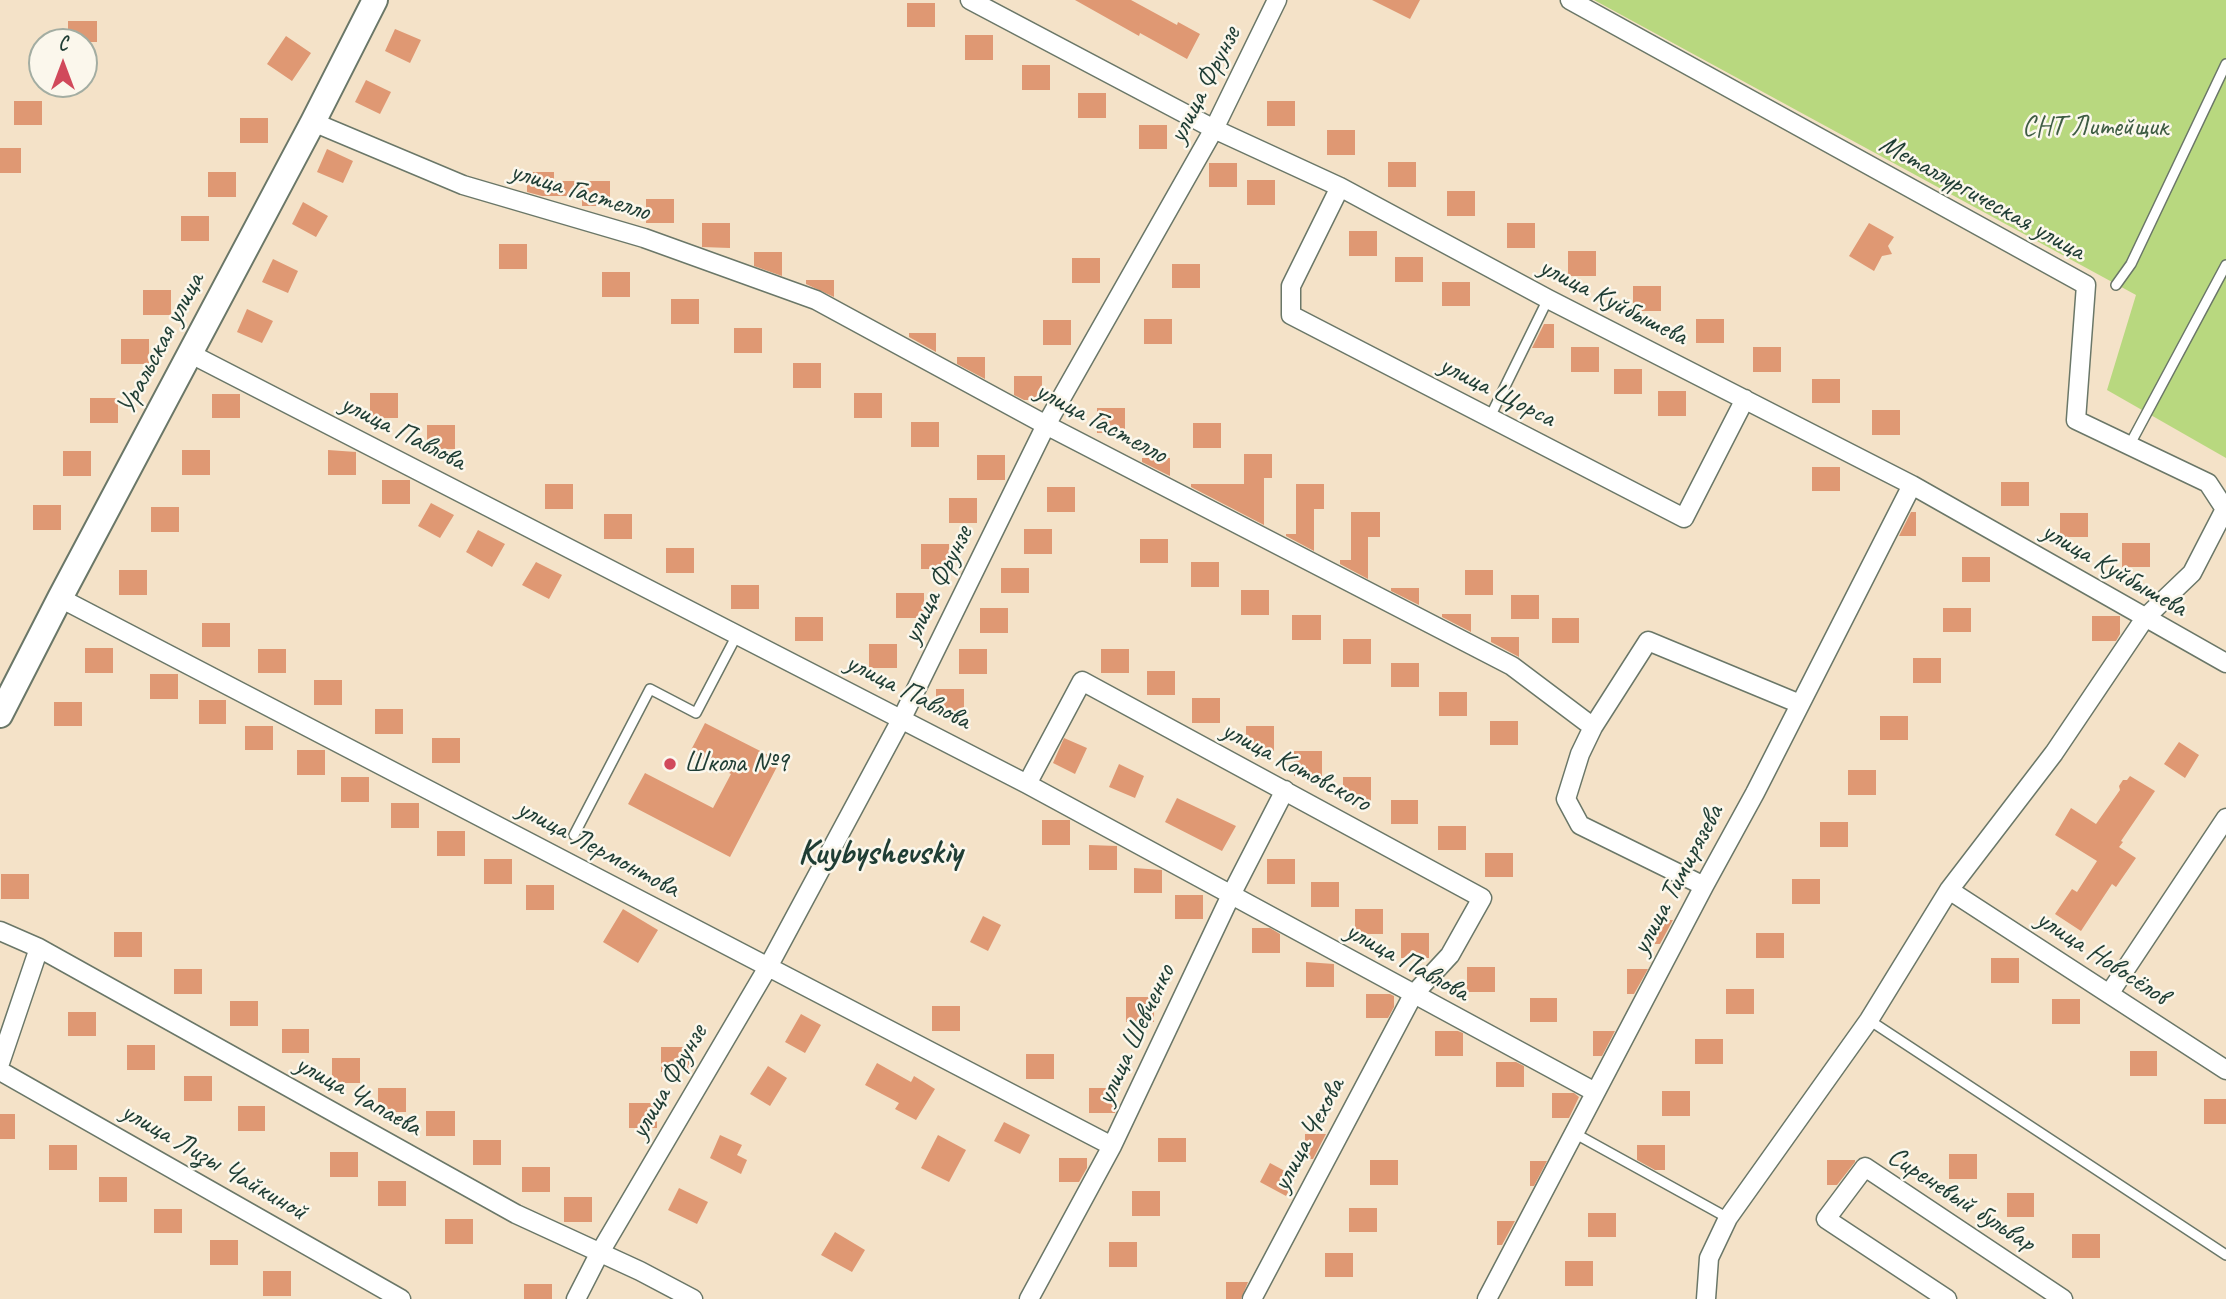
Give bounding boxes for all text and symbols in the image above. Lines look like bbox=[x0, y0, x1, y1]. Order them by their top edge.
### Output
street label: улица Фрунзе bbox=[1161, 21, 1249, 149]
north arrow bbox=[28, 28, 98, 98]
text: С bbox=[58, 32, 68, 56]
park label: СНТ Литейщик bbox=[2022, 111, 2168, 145]
street label: Металлургическая улица bbox=[1873, 128, 2091, 268]
street label: улица Гастелло bbox=[506, 155, 654, 229]
street label: улица Куйбышева bbox=[1533, 250, 1693, 354]
street label: Уральская улица bbox=[110, 267, 212, 421]
street label: улица Щорса bbox=[1433, 348, 1561, 436]
street label: улица Гастелло bbox=[1029, 374, 1173, 472]
street label: улица Павлова bbox=[335, 387, 471, 479]
street label: улица Куйбышева bbox=[2035, 515, 2193, 625]
street label: улица Фрунзе bbox=[895, 521, 981, 649]
street label: улица Павлова bbox=[840, 646, 976, 738]
street label: улица Котовского bbox=[1216, 714, 1376, 820]
place label: Школа №9 bbox=[684, 747, 788, 781]
marker: Школа №9 bbox=[662, 756, 678, 772]
street label: улица Лермонтова bbox=[511, 792, 685, 906]
street label: улица Тимирязева bbox=[1624, 799, 1732, 961]
district label: Kuybyshevskiy bbox=[798, 833, 962, 875]
street label: улица Новосёлов bbox=[2029, 903, 2175, 1013]
street label: улица Павлова bbox=[1339, 914, 1475, 1010]
street label: улица Шевченко bbox=[1089, 959, 1183, 1111]
street label: улица Фрунзе bbox=[623, 1019, 715, 1145]
street label: улица Чапаева bbox=[289, 1048, 427, 1144]
street label: улица Чехова bbox=[1265, 1073, 1353, 1197]
street label: улица Лизы Чайкиной bbox=[115, 1095, 313, 1229]
street label: Сиреневый бульвар bbox=[1881, 1140, 2041, 1260]

